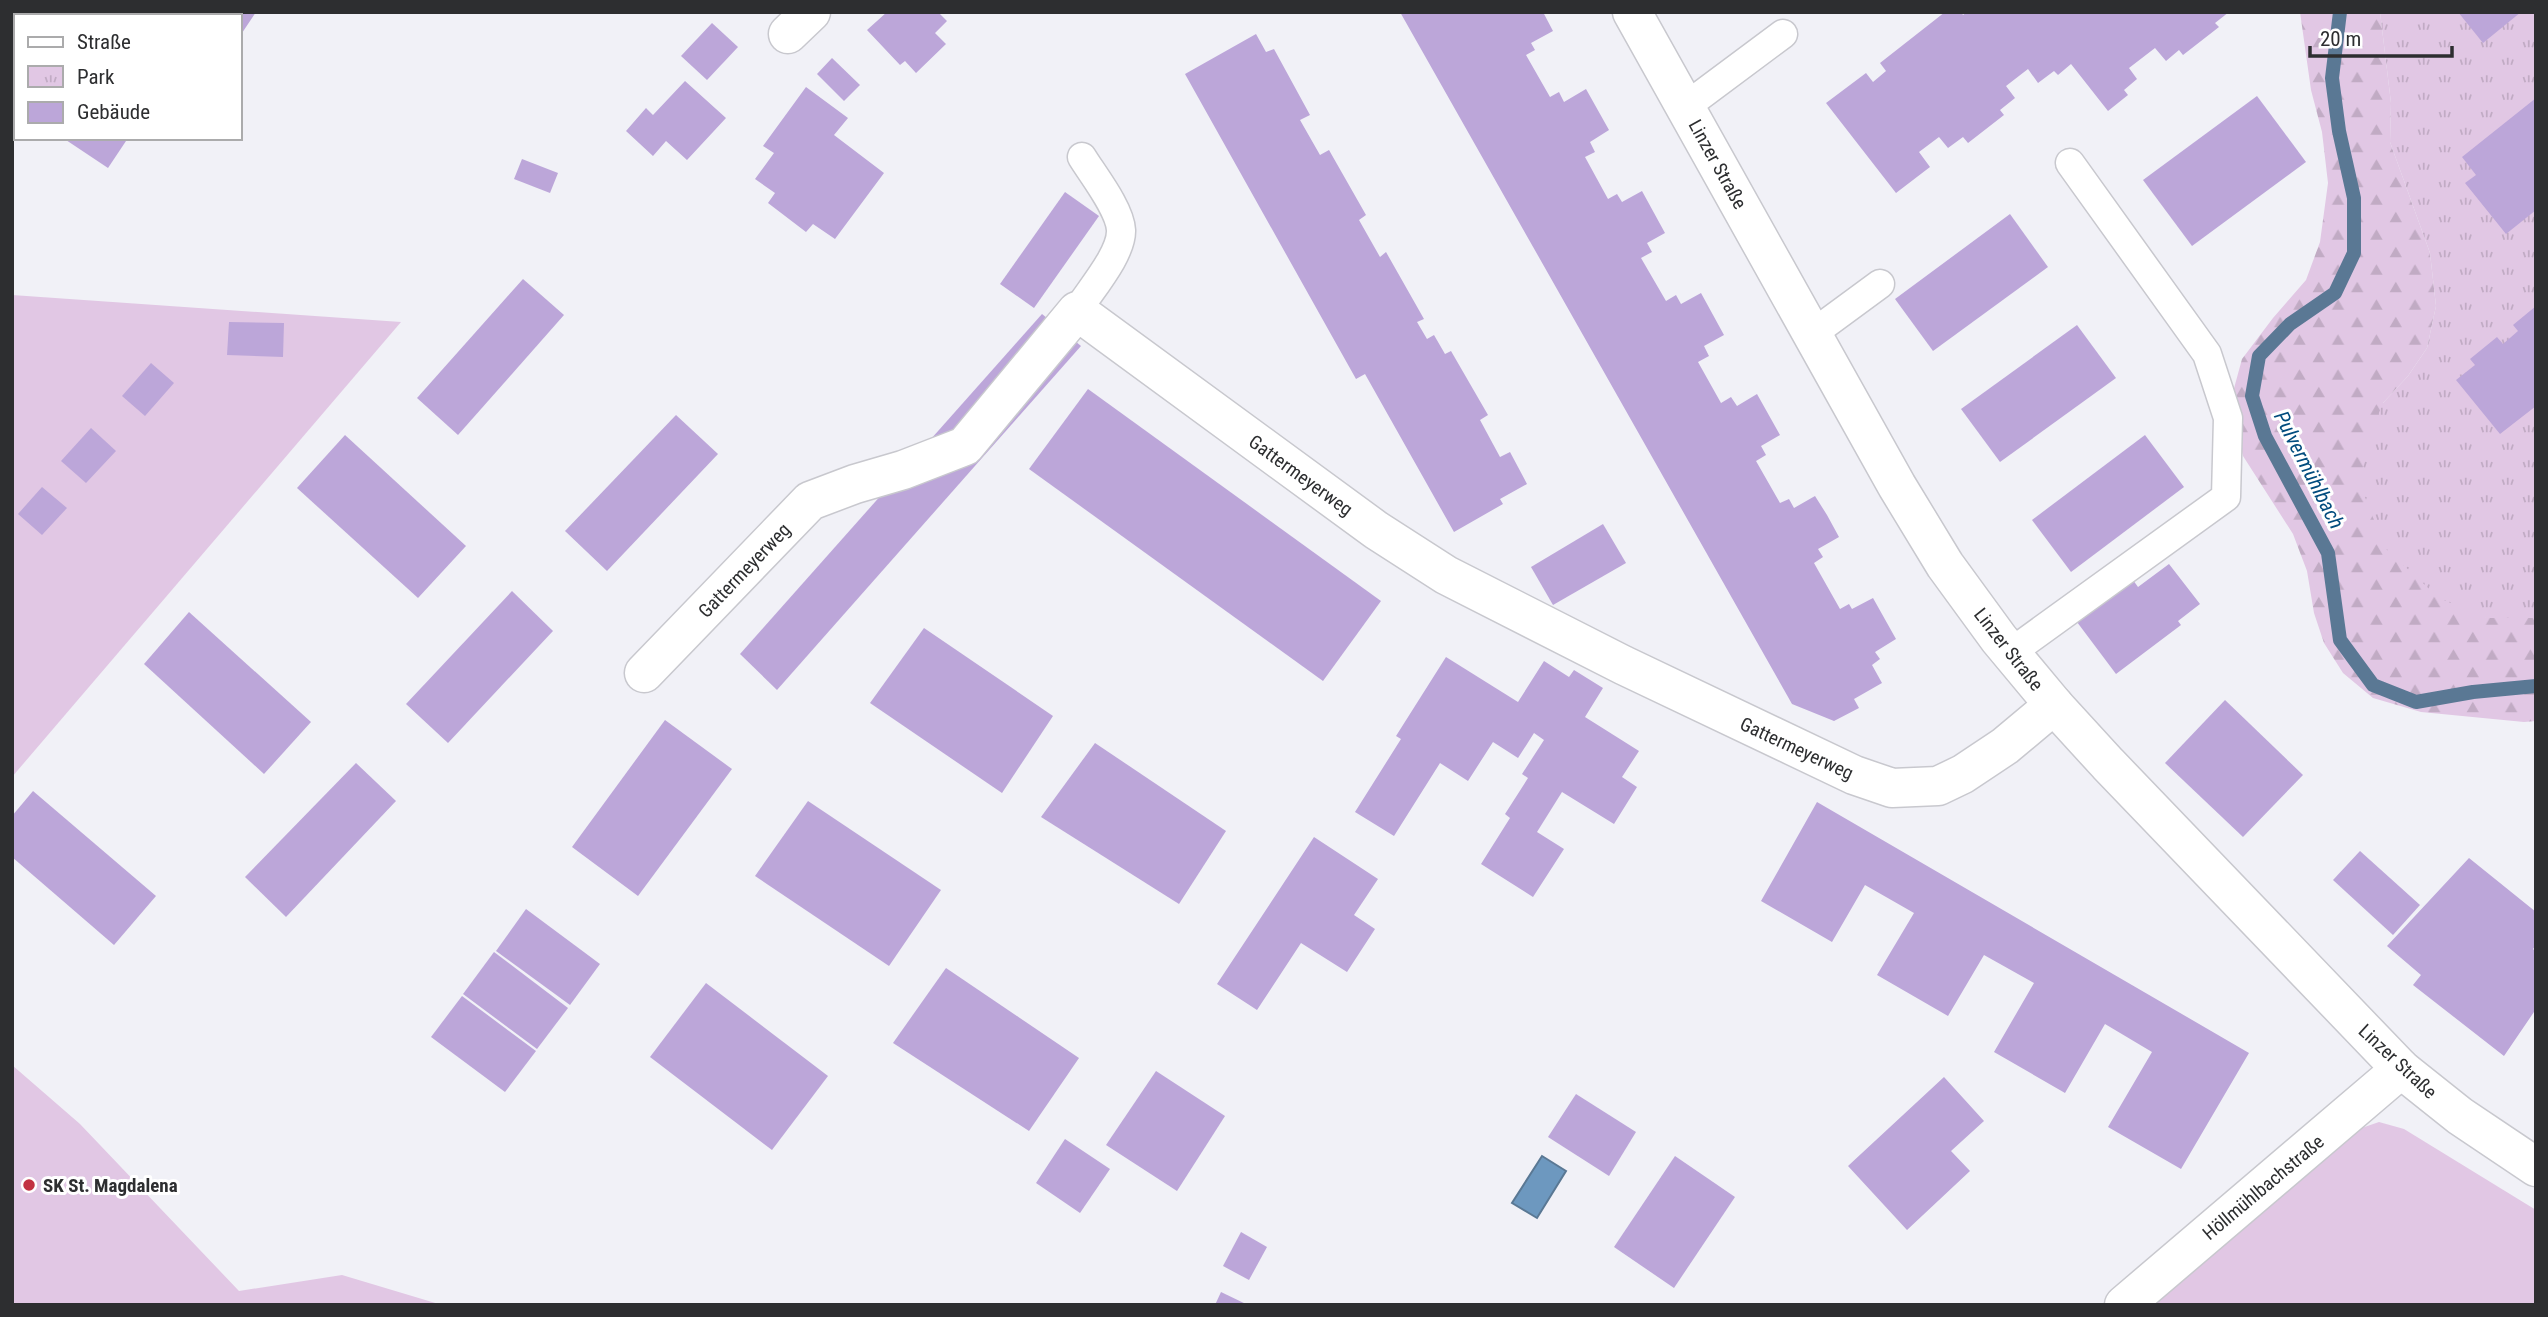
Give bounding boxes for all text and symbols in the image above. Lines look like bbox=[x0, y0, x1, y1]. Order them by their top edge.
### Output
legend bbox=[14, 14, 242, 140]
scale bar bbox=[2310, 14, 2452, 58]
text: 20 m bbox=[2320, 27, 2361, 51]
text: Straße bbox=[77, 30, 131, 54]
text: Park bbox=[77, 65, 115, 89]
text: Gebäude bbox=[77, 100, 150, 124]
street label: Linzer Straße bbox=[1684, 116, 1752, 213]
water label: Pulvermühlbach bbox=[2269, 407, 2349, 533]
street label: Gattermeyerweg bbox=[1244, 430, 1357, 521]
street label: Gattermeyerweg bbox=[693, 518, 795, 622]
street label: Linzer Straße bbox=[1969, 603, 2048, 695]
street label: Gattermeyerweg bbox=[1736, 712, 1857, 785]
street label: Linzer Straße bbox=[2354, 1019, 2442, 1103]
street label: Höllmühlbachstraße bbox=[2198, 1130, 2329, 1245]
place label: SK St. Magdalena bbox=[43, 1174, 178, 1197]
marker: SK St. Magdalena bbox=[21, 1177, 37, 1193]

